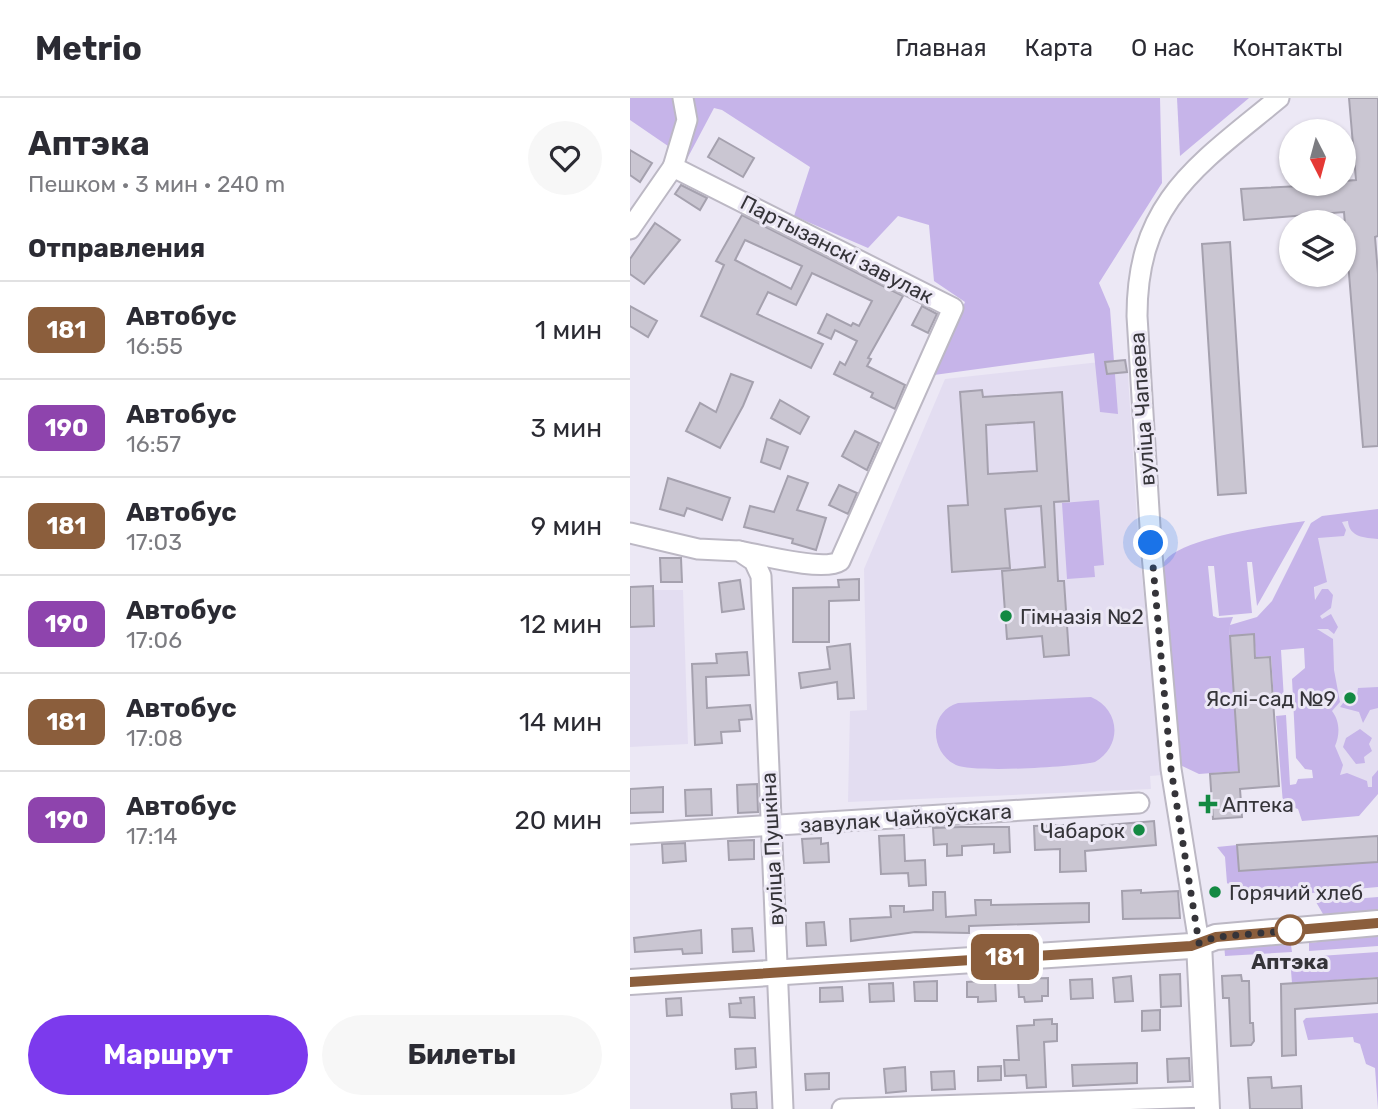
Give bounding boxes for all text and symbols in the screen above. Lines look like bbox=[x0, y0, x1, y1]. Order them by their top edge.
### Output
text: Metrio bbox=[35, 29, 142, 68]
text: Главная bbox=[895, 34, 987, 62]
text: Карта bbox=[1025, 34, 1093, 62]
text: О нас bbox=[1131, 34, 1194, 62]
text: Контакты bbox=[1232, 34, 1343, 62]
north arrow bbox=[1279, 119, 1356, 196]
map controls bbox=[1279, 119, 1356, 287]
button: heart bbox=[528, 121, 602, 195]
text: Аптэка bbox=[28, 124, 150, 163]
text: Пешком · 3 мин · 240 m bbox=[28, 170, 285, 198]
street label: Партызанскі завулак bbox=[736, 190, 938, 308]
button: layers bbox=[1279, 210, 1356, 287]
text: Отправления bbox=[28, 233, 205, 264]
text: Автобус bbox=[126, 301, 237, 332]
text: 1 мин bbox=[535, 315, 602, 346]
text: 181 bbox=[46, 316, 87, 344]
street label: вуліца Чапаева bbox=[1124, 331, 1160, 487]
text: 16:55 bbox=[126, 332, 183, 360]
text: Автобус bbox=[126, 399, 237, 430]
text: 3 мин bbox=[531, 413, 602, 444]
text: 190 bbox=[45, 414, 88, 442]
text: 16:57 bbox=[126, 430, 181, 458]
text: Автобус bbox=[126, 497, 237, 528]
text: 9 мин bbox=[531, 511, 602, 542]
text: 181 bbox=[46, 512, 87, 540]
your location bbox=[1133, 525, 1168, 560]
text: 17:03 bbox=[126, 528, 182, 556]
text: Автобус bbox=[126, 595, 237, 626]
place label: Гімназія №2 bbox=[1020, 604, 1144, 629]
marker: Гімназія №2 bbox=[998, 608, 1014, 624]
text: 12 мин bbox=[520, 609, 602, 640]
text: 190 bbox=[45, 610, 88, 638]
text: 17:06 bbox=[126, 626, 182, 654]
place label: Яслі-сад №9 bbox=[1205, 686, 1336, 711]
marker: Яслі-сад №9 bbox=[1342, 690, 1358, 706]
text: Автобус bbox=[126, 693, 237, 724]
text: 14 мин bbox=[519, 707, 602, 738]
text: 181 bbox=[46, 708, 87, 736]
text: 17:08 bbox=[126, 724, 183, 752]
street label: вуліца Пушкіна bbox=[756, 772, 788, 926]
text: Автобус bbox=[126, 791, 237, 822]
place label: Аптека bbox=[1222, 792, 1294, 817]
marker: Аптека bbox=[1200, 796, 1216, 812]
street label: завулак Чайкоўскага bbox=[799, 798, 1013, 838]
text: 20 мин bbox=[514, 805, 602, 836]
text: 190 bbox=[45, 806, 88, 834]
place label: Чабарок bbox=[1040, 818, 1125, 843]
text: 17:14 bbox=[126, 822, 178, 850]
marker: Чабарок bbox=[1131, 822, 1147, 838]
place label: Горячий хлеб bbox=[1229, 880, 1363, 905]
marker: Горячий хлеб bbox=[1207, 884, 1223, 900]
marker: Аптэка bbox=[1275, 915, 1305, 945]
line badge: 181 bbox=[965, 934, 1045, 980]
text: 181 bbox=[985, 943, 1025, 971]
place label: Аптэка bbox=[1251, 949, 1329, 974]
button: Маршрут bbox=[28, 1015, 308, 1095]
button: Билеты bbox=[322, 1015, 602, 1095]

